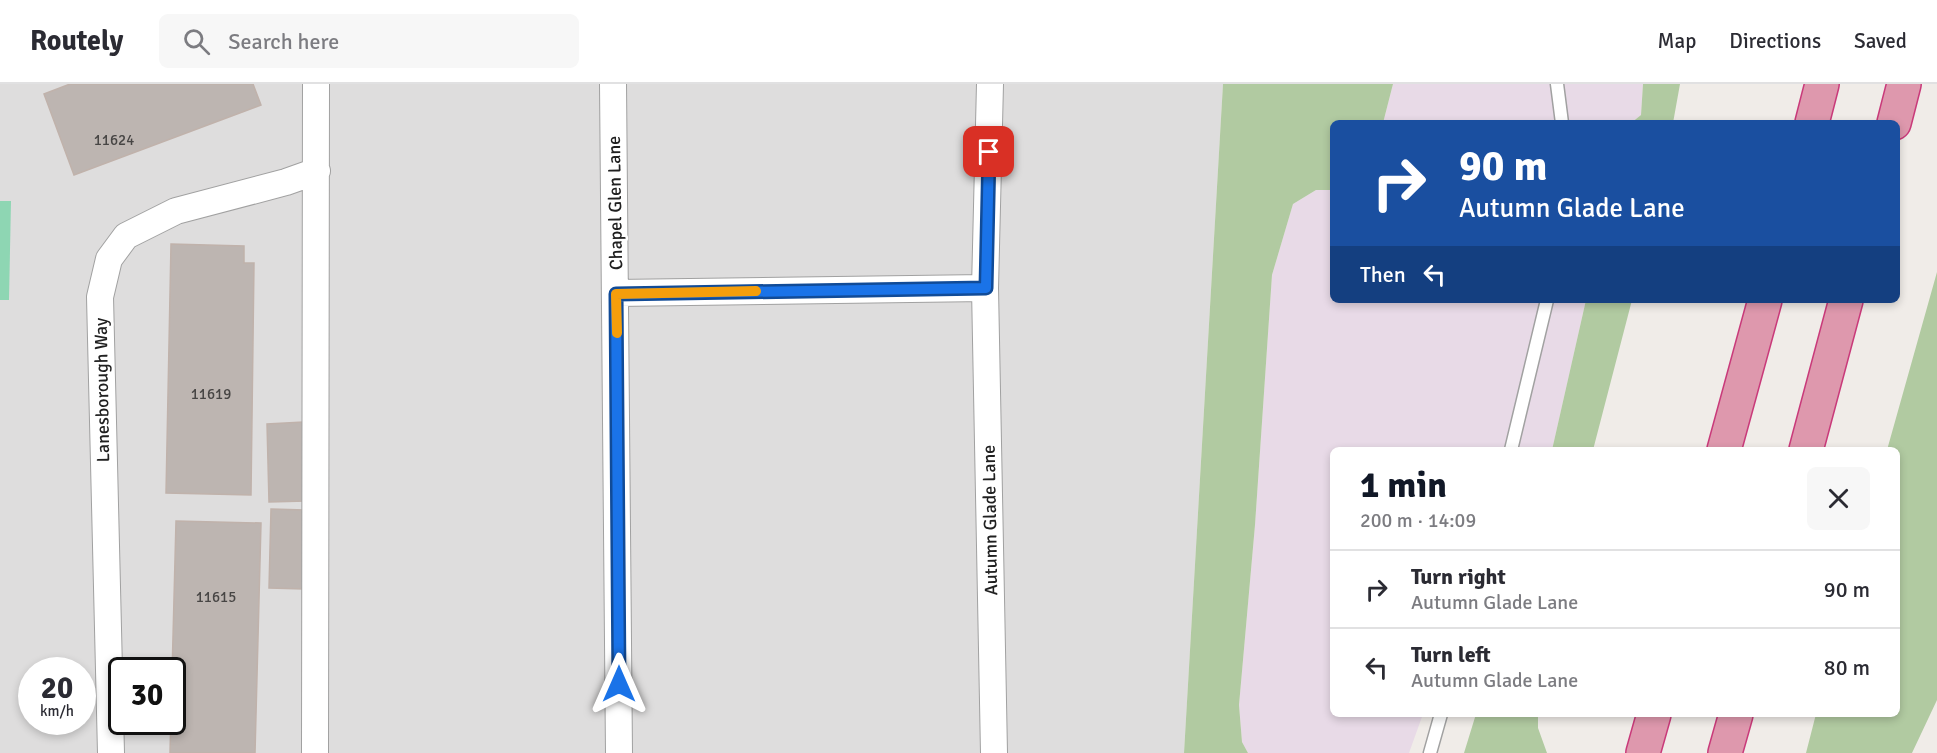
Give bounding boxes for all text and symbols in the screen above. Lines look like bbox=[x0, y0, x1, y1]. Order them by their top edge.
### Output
search box bbox=[159, 14, 579, 68]
text: Routely bbox=[30, 24, 123, 58]
icon: search bbox=[180, 25, 213, 58]
text: Search here bbox=[228, 28, 339, 55]
text: Map bbox=[1658, 28, 1696, 54]
text: Directions bbox=[1729, 28, 1821, 54]
text: Saved bbox=[1854, 28, 1907, 54]
pin bbox=[963, 126, 1014, 177]
house number: 11624 bbox=[94, 131, 134, 149]
icon: arrive bbox=[972, 135, 1005, 168]
street label: Chapel Glen Lane bbox=[603, 136, 627, 270]
text: 90 m bbox=[1459, 141, 1548, 192]
icon: right bbox=[1360, 144, 1438, 222]
text: Autumn Glade Lane bbox=[1459, 192, 1685, 225]
icon: left bbox=[1418, 258, 1451, 291]
text: Then bbox=[1360, 261, 1406, 288]
street label: Lanesborough Way bbox=[90, 317, 114, 462]
house number: 11619 bbox=[191, 385, 231, 403]
street label: Autumn Glade Lane bbox=[978, 445, 1002, 595]
text: 1 min bbox=[1360, 463, 1447, 508]
button: close bbox=[1807, 467, 1870, 530]
text: 200 m · 14:09 bbox=[1360, 508, 1476, 533]
text: Turn right bbox=[1411, 563, 1506, 590]
icon: right bbox=[1360, 573, 1393, 606]
text: 90 m bbox=[1824, 576, 1870, 603]
house number: 11615 bbox=[196, 588, 236, 606]
text: Autumn Glade Lane bbox=[1411, 590, 1578, 615]
text: Turn left bbox=[1411, 641, 1491, 668]
icon: left bbox=[1360, 651, 1393, 684]
position arrow bbox=[587, 652, 651, 716]
text: 80 m bbox=[1824, 654, 1870, 681]
speed limit sign: 30 bbox=[108, 657, 186, 735]
text: Autumn Glade Lane bbox=[1411, 668, 1578, 693]
text: 20 bbox=[41, 670, 73, 707]
text: km/h bbox=[40, 702, 74, 720]

